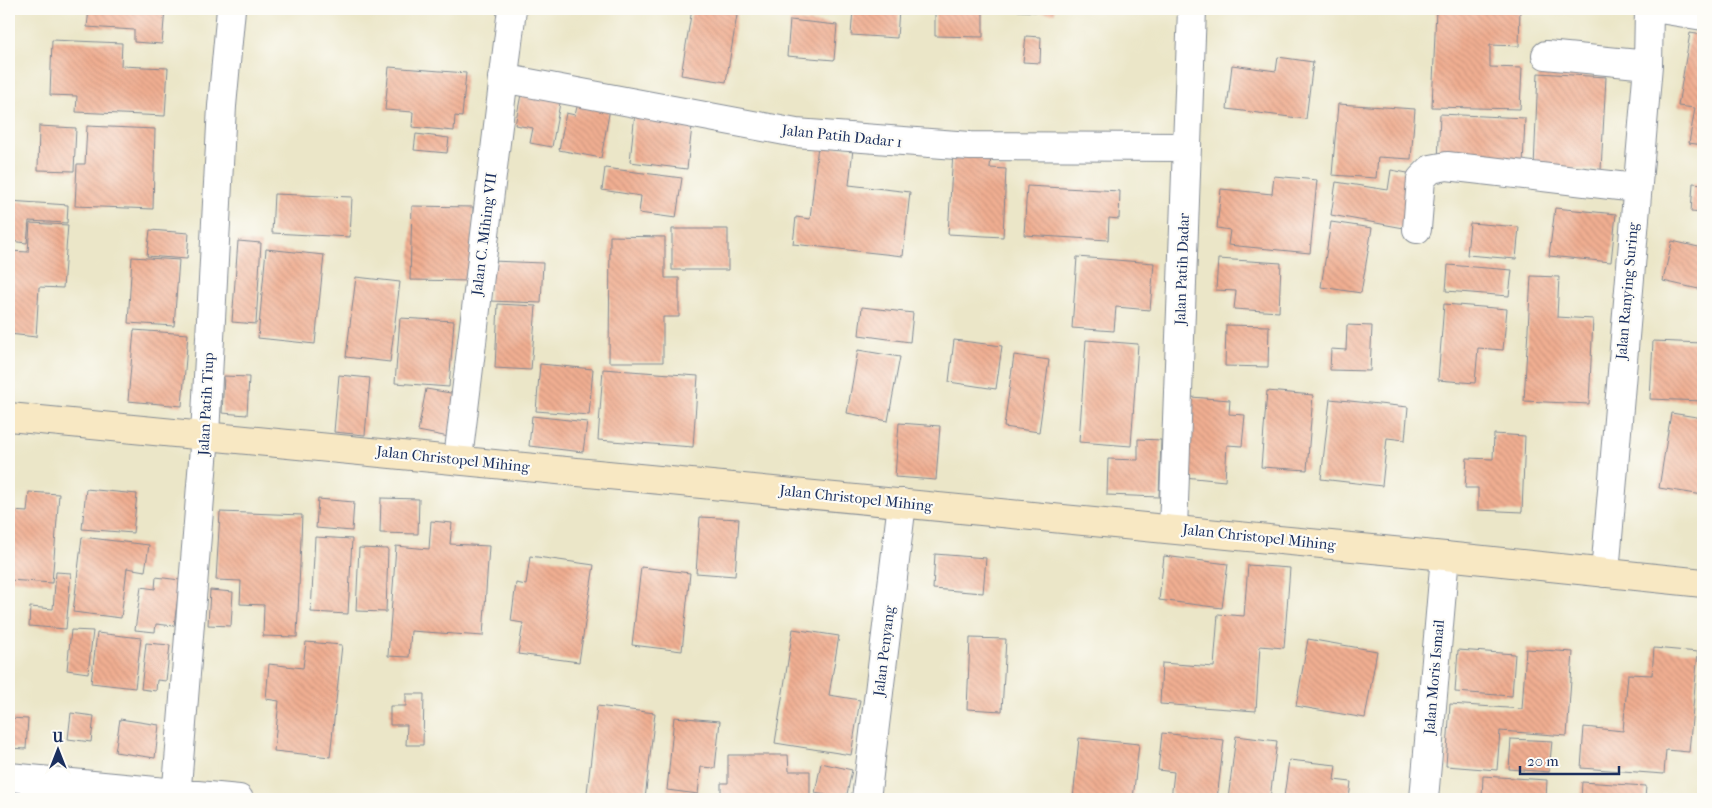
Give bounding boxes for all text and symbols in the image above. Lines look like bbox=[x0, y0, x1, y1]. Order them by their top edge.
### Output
street label: Jalan Patih Dadar 1 bbox=[780, 121, 903, 151]
street label: Jalan C. Mihing VII bbox=[467, 171, 500, 298]
street label: Jalan Patih Dadar bbox=[1171, 212, 1193, 326]
street label: Jalan Ranying Suring bbox=[1612, 221, 1642, 361]
street label: Jalan Patih Tiup bbox=[194, 352, 218, 457]
street label: Jalan Christopel Mihing bbox=[375, 442, 531, 476]
street label: Jalan Christopel Mihing bbox=[778, 481, 934, 515]
street label: Jalan Christopel Mihing bbox=[1181, 520, 1337, 554]
street label: Jalan Penyang bbox=[869, 604, 899, 698]
street label: Jalan Moris Ismail bbox=[1420, 619, 1448, 736]
north arrow bbox=[32, 726, 82, 776]
text: U bbox=[52, 729, 64, 746]
scale bar bbox=[1520, 743, 1618, 775]
text: 20 m bbox=[1527, 752, 1559, 770]

